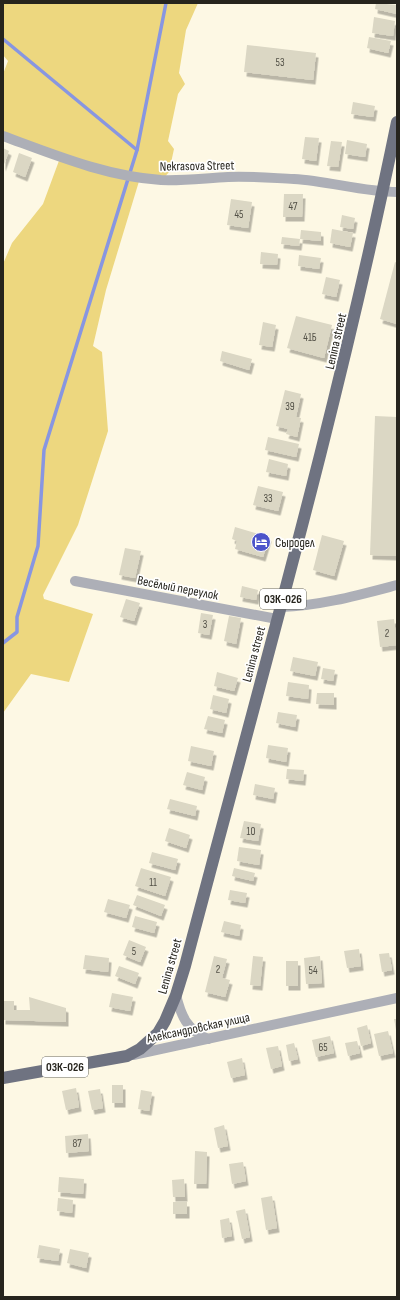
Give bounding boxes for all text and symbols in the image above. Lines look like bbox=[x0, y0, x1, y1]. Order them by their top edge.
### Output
house number: 53 bbox=[275, 56, 285, 69]
street label: Nekrasova Street bbox=[160, 157, 235, 175]
house number: 47 bbox=[289, 200, 298, 213]
house number: 45 bbox=[234, 208, 244, 221]
street label: Lenina street bbox=[322, 312, 350, 371]
house number: 41Б bbox=[303, 331, 317, 344]
house number: 39 bbox=[285, 400, 295, 413]
house number: 33 bbox=[263, 492, 273, 505]
hotel icon: Сыродел bbox=[250, 531, 272, 553]
place label: Сыродел bbox=[275, 535, 315, 551]
street label: Весёлый переулок bbox=[136, 572, 220, 604]
road number: 03К-026 bbox=[260, 589, 306, 609]
house number: 3 bbox=[203, 618, 208, 631]
street label: Lenina street bbox=[239, 625, 269, 684]
house number: 2 bbox=[385, 627, 390, 640]
house number: 10 bbox=[247, 825, 255, 838]
house number: 11 bbox=[149, 876, 157, 889]
street label: Lenina street bbox=[154, 937, 186, 996]
house number: 5 bbox=[132, 945, 136, 958]
house number: 2 bbox=[216, 963, 221, 976]
house number: 54 bbox=[308, 964, 318, 977]
street label: Александровская улица bbox=[144, 1009, 251, 1047]
house number: 65 bbox=[318, 1041, 328, 1054]
road number: 03К-026 bbox=[42, 1057, 88, 1077]
house number: 87 bbox=[72, 1137, 82, 1150]

